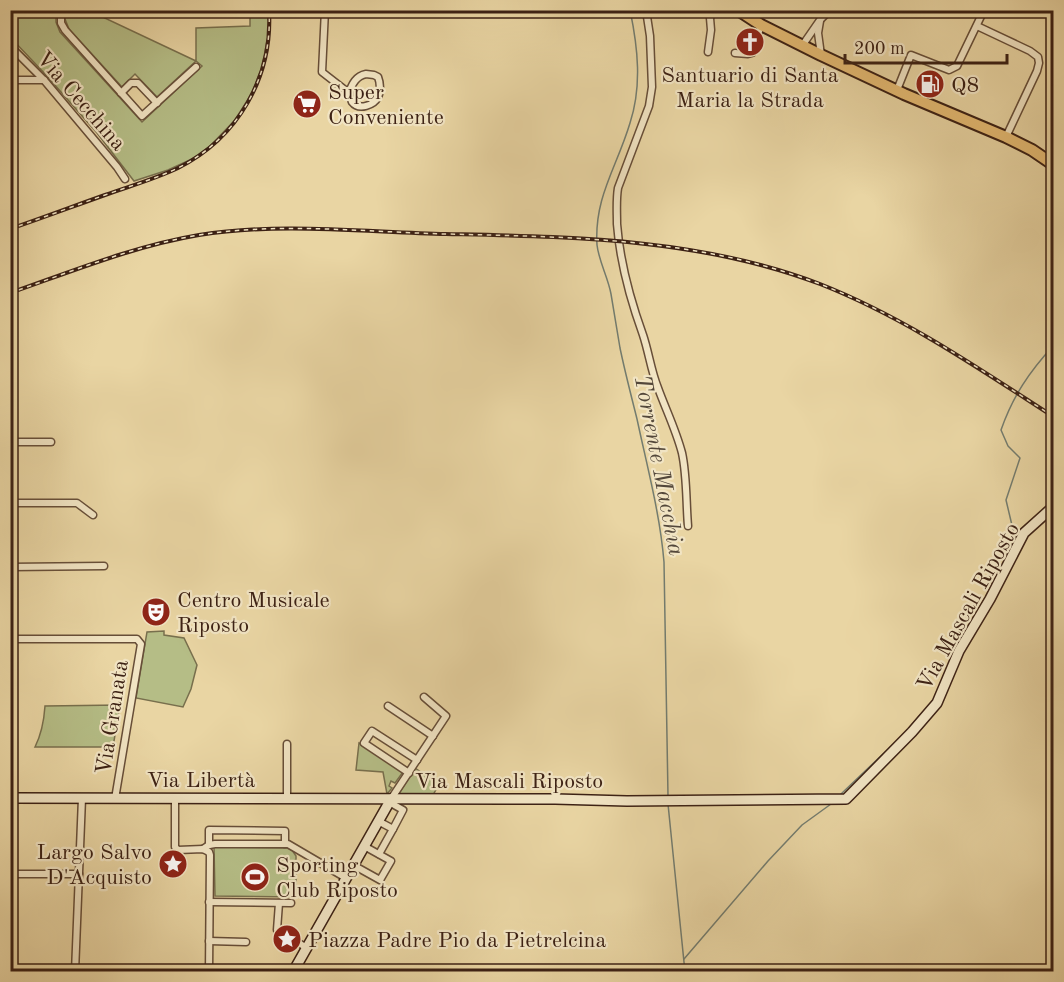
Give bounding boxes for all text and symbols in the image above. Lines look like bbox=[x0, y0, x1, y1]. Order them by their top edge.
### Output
church icon: Santuario di Santa Maria la Strada bbox=[734, 26, 766, 58]
scale bar bbox=[845, 27, 1007, 65]
text: 200 m bbox=[854, 40, 905, 58]
street label: Via Cecchina bbox=[32, 47, 129, 155]
place label: Santuario di Santa Maria la Strada bbox=[661, 65, 839, 112]
fuel station icon: Q8 bbox=[914, 68, 946, 100]
place label: Q8 bbox=[951, 75, 979, 97]
place label: Super Conveniente bbox=[328, 82, 444, 129]
supermarket icon: Super Conveniente bbox=[291, 88, 323, 120]
water label: Torrente Macchia bbox=[629, 373, 687, 558]
street label: Via Mascali Riposto bbox=[913, 519, 1024, 695]
place label: Centro Musicale Riposto bbox=[177, 590, 330, 637]
theatre icon: Centro Musicale Riposto bbox=[140, 596, 172, 628]
street label: Via Granata bbox=[93, 658, 133, 776]
street label: Via Libertà bbox=[147, 770, 255, 792]
street label: Via Mascali Riposto bbox=[415, 771, 603, 793]
place label: Largo Salvo D'Acquisto bbox=[36, 842, 152, 889]
place icon: Largo Salvo D'Acquisto bbox=[157, 848, 189, 880]
place label: Sporting Club Riposto bbox=[276, 855, 398, 902]
sports icon: Sporting Club Riposto bbox=[239, 861, 271, 893]
place icon: Piazza Padre Pio da Pietrelcina bbox=[271, 923, 303, 955]
place label: Piazza Padre Pio da Pietrelcina bbox=[308, 930, 606, 952]

